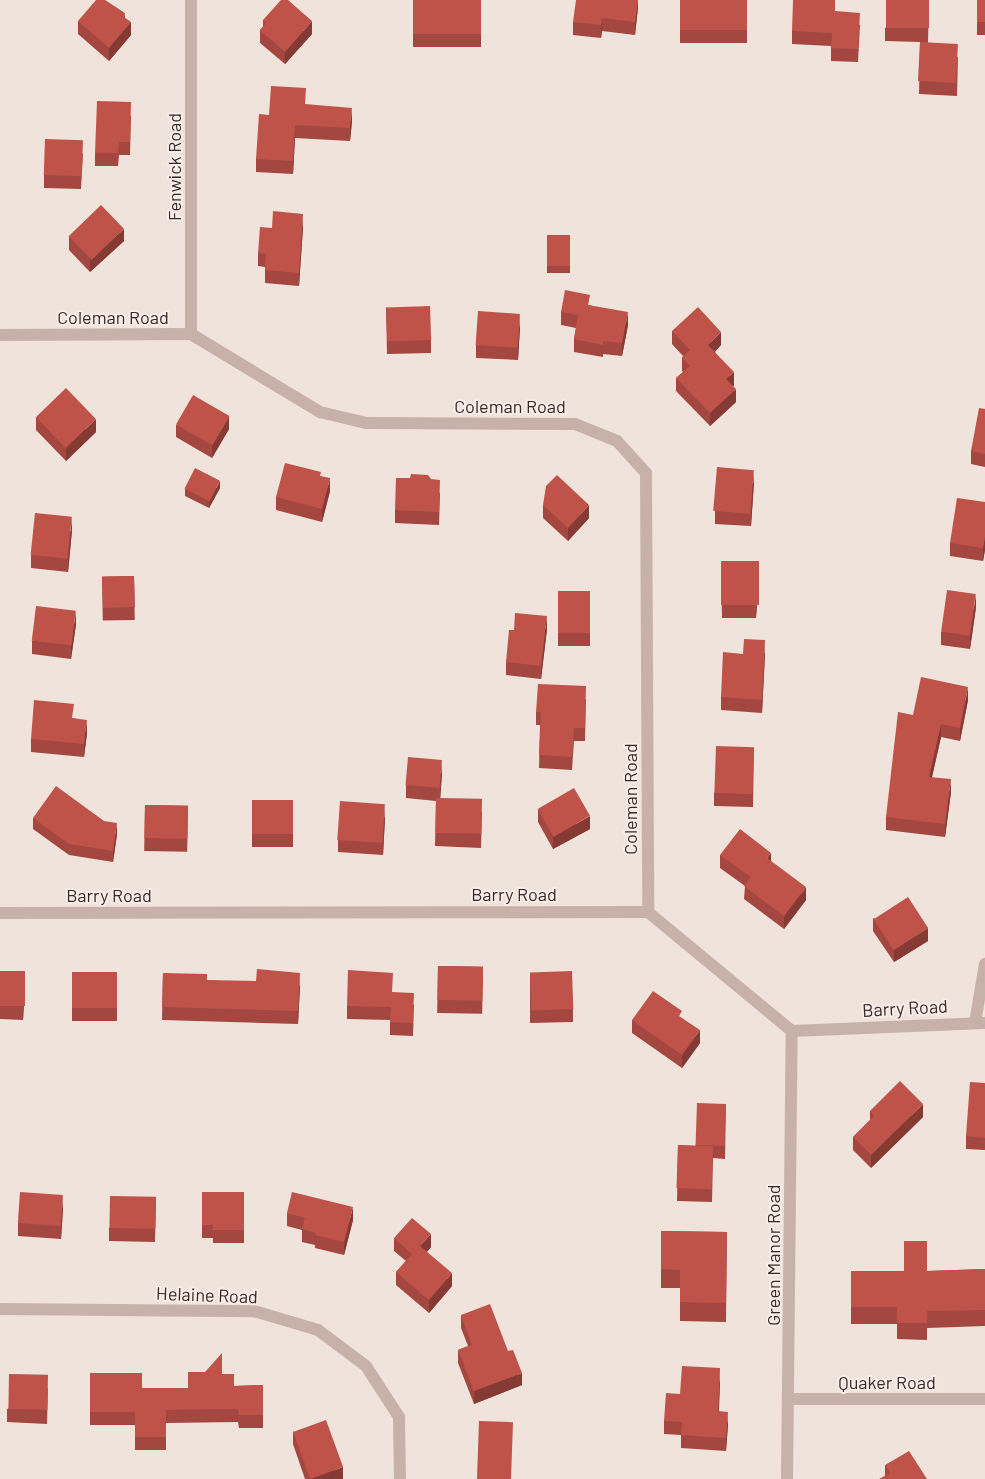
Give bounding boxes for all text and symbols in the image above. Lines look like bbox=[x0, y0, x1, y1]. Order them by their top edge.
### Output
street label: Fenwick Road bbox=[163, 113, 185, 221]
street label: Coleman Road bbox=[57, 306, 169, 328]
street label: Coleman Road bbox=[454, 395, 566, 417]
street label: Coleman Road bbox=[619, 743, 641, 855]
street label: Barry Road bbox=[471, 883, 557, 905]
street label: Barry Road bbox=[66, 884, 152, 906]
street label: Barry Road bbox=[862, 995, 948, 1021]
street label: Green Manor Road bbox=[762, 1184, 784, 1326]
street label: Helaine Road bbox=[156, 1282, 258, 1308]
street label: Quaker Road bbox=[838, 1371, 936, 1393]

